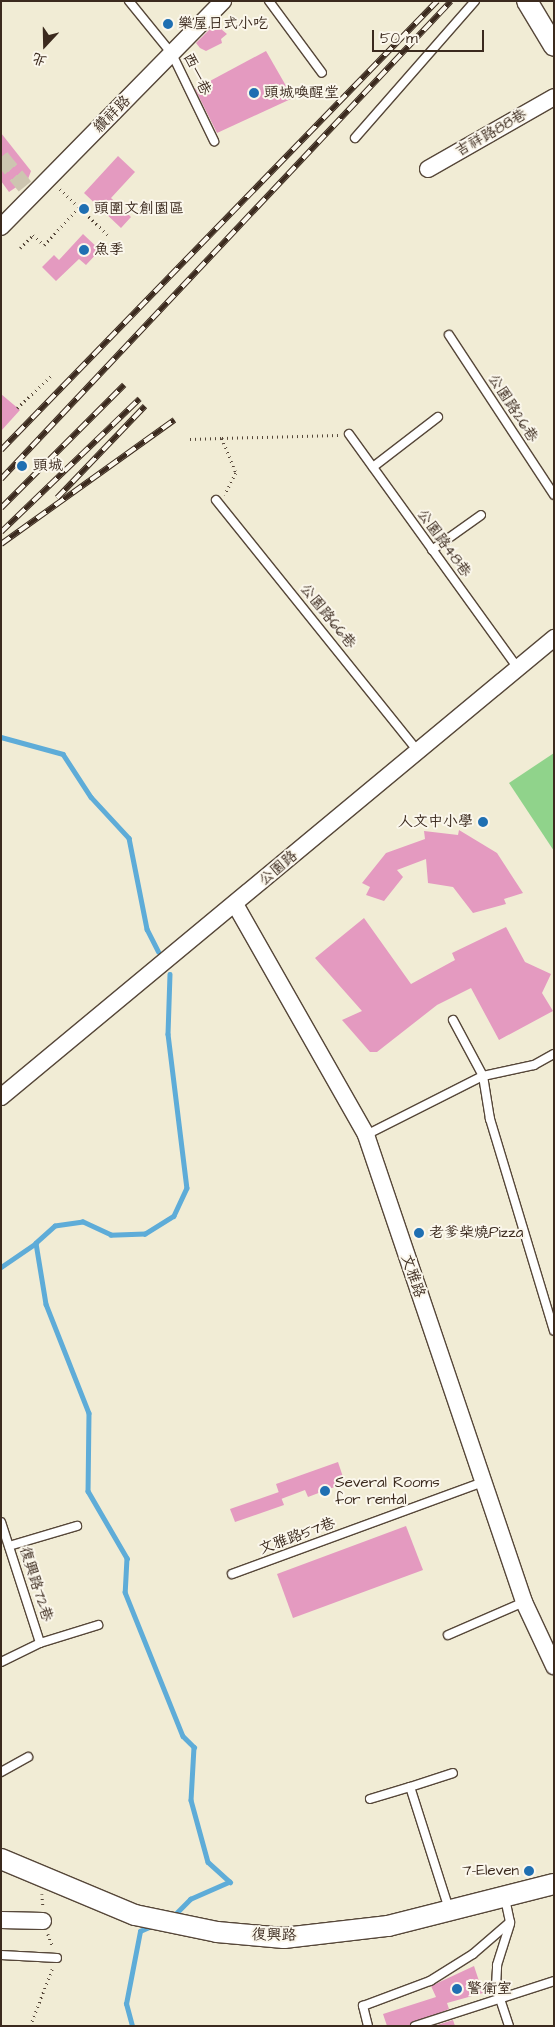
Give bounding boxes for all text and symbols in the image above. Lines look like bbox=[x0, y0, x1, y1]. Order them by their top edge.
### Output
place label: 樂屋日式小吃 bbox=[178, 15, 268, 33]
marker: 樂屋日式小吃 bbox=[162, 18, 174, 30]
north arrow bbox=[20, 20, 70, 70]
scale bar bbox=[375, 20, 488, 52]
text: 50 m bbox=[380, 28, 418, 49]
text: 北 bbox=[30, 47, 50, 71]
street label: 西一巷 bbox=[179, 50, 215, 98]
place label: 頭城喚醒堂 bbox=[264, 84, 339, 102]
marker: 頭城喚醒堂 bbox=[248, 87, 260, 99]
street label: 纘祥路 bbox=[90, 92, 134, 136]
street label: 吉祥路88巷 bbox=[452, 105, 530, 161]
place label: 頭圍文創園區 bbox=[94, 200, 184, 218]
marker: 頭圍文創園區 bbox=[78, 203, 90, 215]
place label: 魚季 bbox=[94, 241, 124, 259]
marker: 魚季 bbox=[78, 244, 90, 256]
street label: 公園路26巷 bbox=[484, 370, 542, 446]
place label: 頭城 bbox=[33, 457, 63, 475]
marker: 頭城 bbox=[15, 459, 29, 473]
street label: 公園路48巷 bbox=[413, 505, 475, 581]
street label: 公園路66巷 bbox=[296, 580, 360, 652]
place label: 人文中小學 bbox=[398, 813, 473, 831]
marker: 人文中小學 bbox=[477, 816, 489, 828]
street label: 公園路 bbox=[255, 847, 301, 889]
place label: 老爹柴燒Pizza bbox=[429, 1224, 523, 1242]
marker: 老爹柴燒Pizza bbox=[413, 1227, 425, 1239]
street label: 文雅路 bbox=[397, 1252, 429, 1300]
place label: Several Rooms for rental bbox=[335, 1473, 440, 1508]
marker: Several Rooms for rental bbox=[319, 1485, 331, 1497]
street label: 文雅路57巷 bbox=[256, 1514, 338, 1558]
street label: 復興路72巷 bbox=[15, 1544, 57, 1624]
place label: 7-Eleven bbox=[462, 1862, 519, 1880]
marker: 7-Eleven bbox=[523, 1865, 535, 1877]
street label: 復興路 bbox=[251, 1926, 297, 1944]
place label: 警衛室 bbox=[467, 1980, 512, 1998]
marker: 警衛室 bbox=[451, 1983, 463, 1995]

